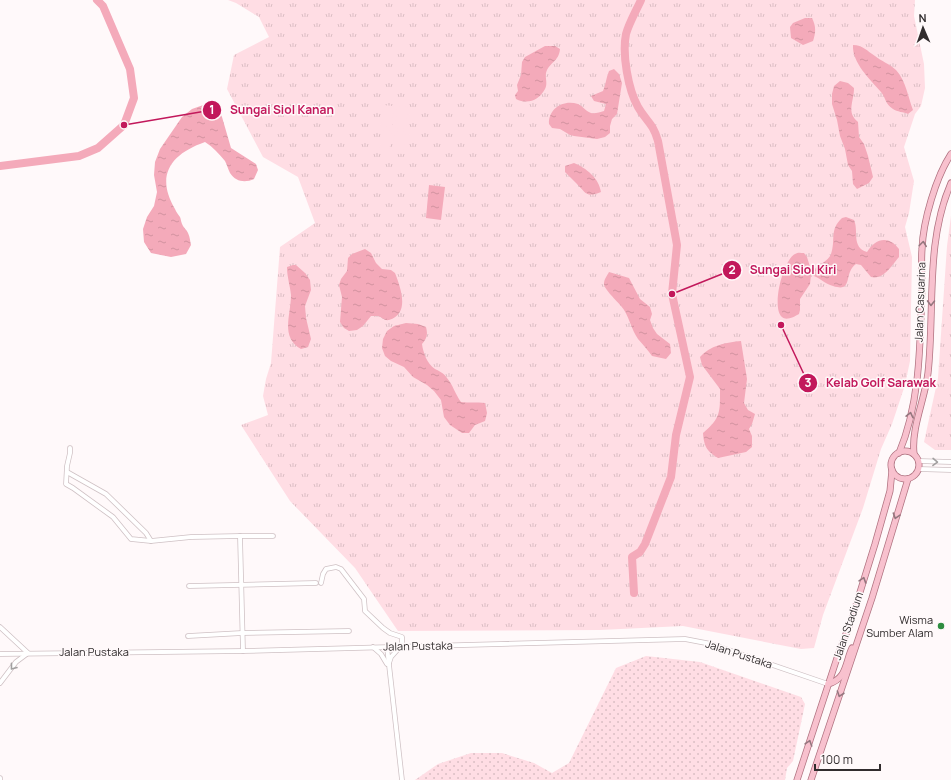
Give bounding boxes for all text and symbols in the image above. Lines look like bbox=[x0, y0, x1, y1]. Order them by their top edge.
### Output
north arrow bbox=[903, 8, 943, 48]
text: N bbox=[918, 10, 927, 25]
callout: Sungai Siol Kanan bbox=[202, 98, 342, 122]
text: 1 bbox=[209, 101, 215, 118]
text: Sungai Siol Kanan bbox=[230, 101, 334, 118]
one-way arrow bbox=[918, 241, 927, 247]
callout: Sungai Siol Kiri bbox=[722, 258, 844, 282]
text: 2 bbox=[728, 261, 736, 278]
text: Sungai Siol Kiri bbox=[750, 261, 836, 278]
street label: Jalan Casuarina bbox=[911, 262, 928, 342]
one-way arrow bbox=[927, 300, 936, 306]
callout: Kelab Golf Sarawak bbox=[798, 371, 944, 395]
text: 3 bbox=[805, 374, 812, 391]
text: Kelab Golf Sarawak bbox=[826, 374, 936, 391]
one-way arrow bbox=[905, 412, 914, 419]
one-way arrow bbox=[932, 458, 938, 466]
one-way arrow bbox=[893, 513, 901, 520]
one-way arrow bbox=[859, 576, 867, 583]
street label: Jalan Stadium bbox=[829, 590, 866, 662]
place label: Wisma Sumber Alam bbox=[866, 612, 933, 640]
marker: Wisma Sumber Alam bbox=[936, 621, 946, 631]
street label: Jalan Pustaka bbox=[704, 636, 775, 671]
street label: Jalan Pustaka bbox=[383, 637, 453, 654]
street label: Jalan Pustaka bbox=[59, 644, 129, 659]
one-way arrow bbox=[10, 662, 17, 669]
one-way arrow bbox=[836, 690, 845, 697]
one-way arrow bbox=[804, 740, 813, 747]
scale bar bbox=[815, 746, 880, 772]
text: 100 m bbox=[821, 751, 853, 768]

